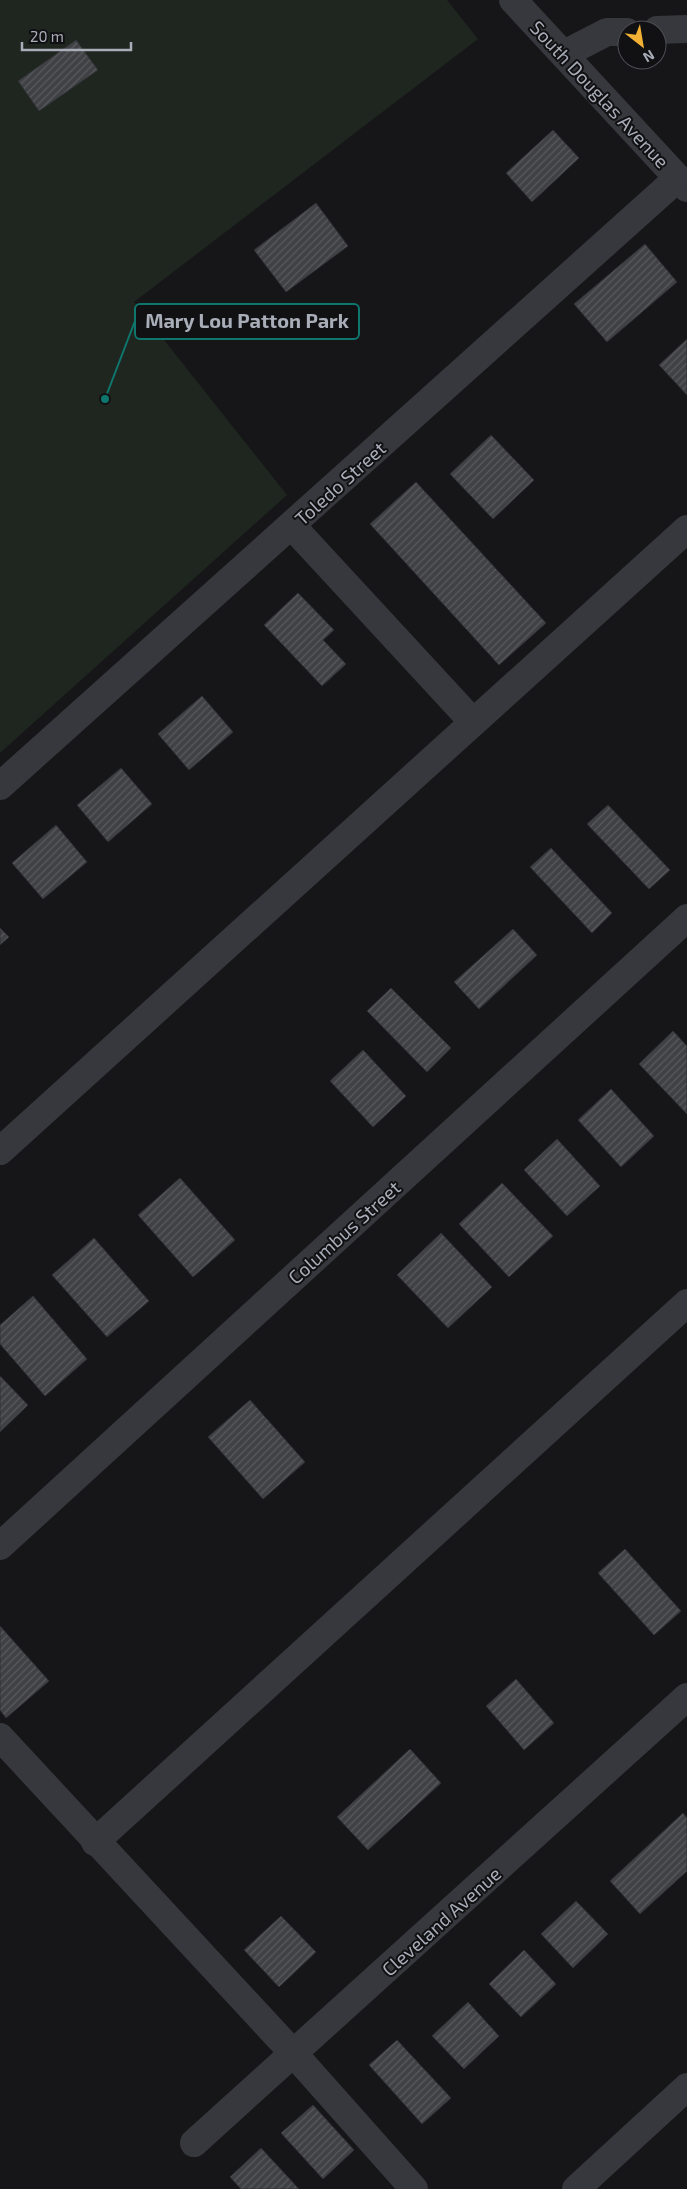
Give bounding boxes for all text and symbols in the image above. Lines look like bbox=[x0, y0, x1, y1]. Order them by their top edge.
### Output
street label: South Douglas Avenue bbox=[526, 16, 674, 172]
scale bar bbox=[22, 20, 131, 52]
north arrow bbox=[617, 20, 667, 70]
text: 20 m bbox=[30, 27, 64, 45]
text: N bbox=[640, 47, 658, 66]
callout: Mary Lou Patton Park bbox=[135, 304, 359, 339]
text: Mary Lou Patton Park bbox=[145, 308, 350, 333]
street label: Toledo Street bbox=[290, 436, 390, 530]
street label: Columbus Street bbox=[283, 1176, 405, 1288]
street label: Cleveland Avenue bbox=[377, 1862, 505, 1980]

